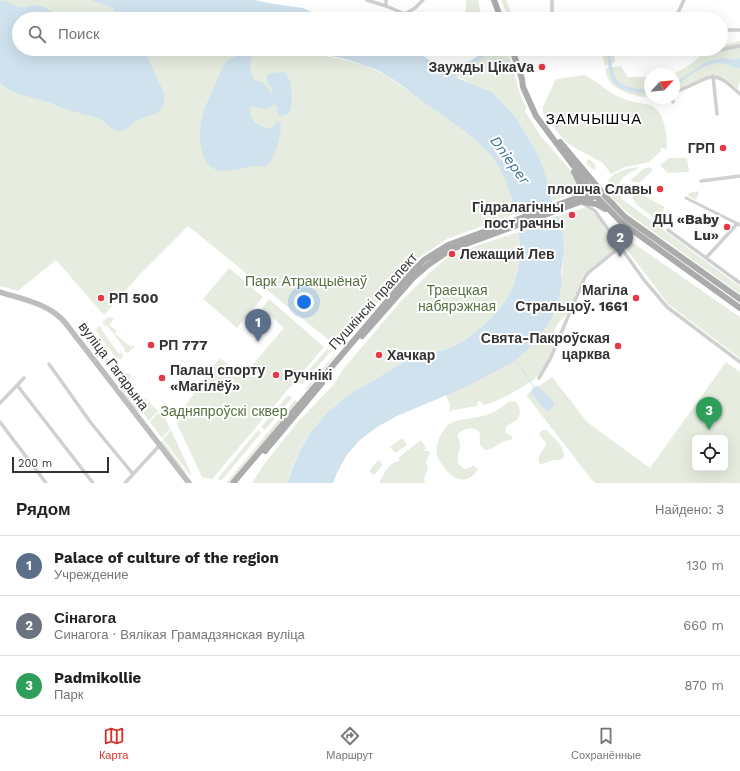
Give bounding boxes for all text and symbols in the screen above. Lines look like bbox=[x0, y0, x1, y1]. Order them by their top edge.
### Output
search box bbox=[12, 12, 728, 56]
icon: search bbox=[26, 23, 48, 45]
text: Поиск bbox=[58, 25, 100, 43]
place label: Заужды ЦікаVа bbox=[428, 59, 534, 75]
marker: Заужды ЦікаVа bbox=[537, 62, 547, 72]
north arrow bbox=[644, 68, 680, 104]
district label: ЗАМЧЫШЧА bbox=[546, 110, 642, 128]
water label: Dnieper bbox=[486, 132, 534, 189]
place label: ГРП bbox=[688, 140, 715, 156]
marker: ГРП bbox=[718, 143, 728, 153]
place label: плошча Славы bbox=[547, 181, 652, 197]
marker: плошча Славы bbox=[655, 184, 665, 194]
place label: Гідралагічны пост рачны bbox=[472, 199, 564, 231]
marker: Гідралагічны пост рачны bbox=[567, 210, 577, 220]
place label: ДЦ «Baby Lu» bbox=[653, 211, 719, 243]
marker: ДЦ «Baby Lu» bbox=[722, 222, 732, 232]
pin: 2 bbox=[607, 224, 633, 257]
place label: Лежащий Лев bbox=[460, 246, 555, 262]
street label: Пушкінскі праспект bbox=[325, 249, 421, 353]
marker: Лежащий Лев bbox=[447, 249, 457, 259]
park label: Парк Атракцыёнаў bbox=[245, 273, 367, 289]
park label: Траецкая набярэжная bbox=[418, 282, 496, 314]
place label: Магіла Стральцоў. 1661 bbox=[515, 282, 628, 314]
place label: РП 500 bbox=[109, 290, 159, 306]
your location bbox=[294, 292, 314, 312]
marker: РП 500 bbox=[96, 293, 106, 303]
marker: Магіла Стральцоў. 1661 bbox=[631, 293, 641, 303]
pin: 1 bbox=[245, 309, 271, 342]
street label: вуліца Гагарына bbox=[76, 319, 152, 413]
place label: Свята-Пакроўская царква bbox=[481, 330, 610, 362]
place label: РП 777 bbox=[159, 337, 208, 353]
marker: РП 777 bbox=[146, 340, 156, 350]
marker: Свята-Пакроўская царква bbox=[613, 341, 623, 351]
place label: Хачкар bbox=[387, 347, 435, 363]
marker: Хачкар bbox=[374, 350, 384, 360]
place label: Палац спорту «Магілёў» bbox=[170, 362, 266, 394]
place label: Ручнікі bbox=[284, 367, 333, 383]
marker: Ручнікі bbox=[271, 370, 281, 380]
marker: Палац спорту «Магілёў» bbox=[157, 373, 167, 383]
pin: 3 bbox=[696, 397, 722, 430]
park label: Задняпроўскі сквер bbox=[161, 403, 288, 419]
map controls bbox=[692, 435, 728, 471]
button: locate bbox=[692, 435, 728, 471]
scale bar bbox=[12, 455, 109, 474]
text: 200 m bbox=[18, 457, 52, 470]
text: Рядом bbox=[16, 499, 71, 519]
text: Найдено: 3 bbox=[655, 502, 724, 517]
text: Palace of culture of the region bbox=[54, 549, 279, 567]
text: 1 bbox=[26, 558, 32, 573]
text: 130 m bbox=[686, 558, 724, 573]
text: Учреждение bbox=[54, 567, 129, 582]
text: Сінагога bbox=[54, 609, 116, 627]
text: 2 bbox=[25, 618, 33, 633]
text: 660 m bbox=[683, 618, 724, 633]
text: Синагога · Вялікая Грамадзянская вуліца bbox=[54, 627, 305, 642]
text: Padmikollie bbox=[54, 669, 141, 687]
text: 3 bbox=[25, 678, 33, 693]
text: 870 m bbox=[685, 678, 724, 693]
text: Парк bbox=[54, 687, 84, 702]
tab: Карта bbox=[99, 725, 128, 762]
tab: Маршрут bbox=[326, 725, 373, 762]
tab: Сохранённые bbox=[571, 725, 641, 762]

